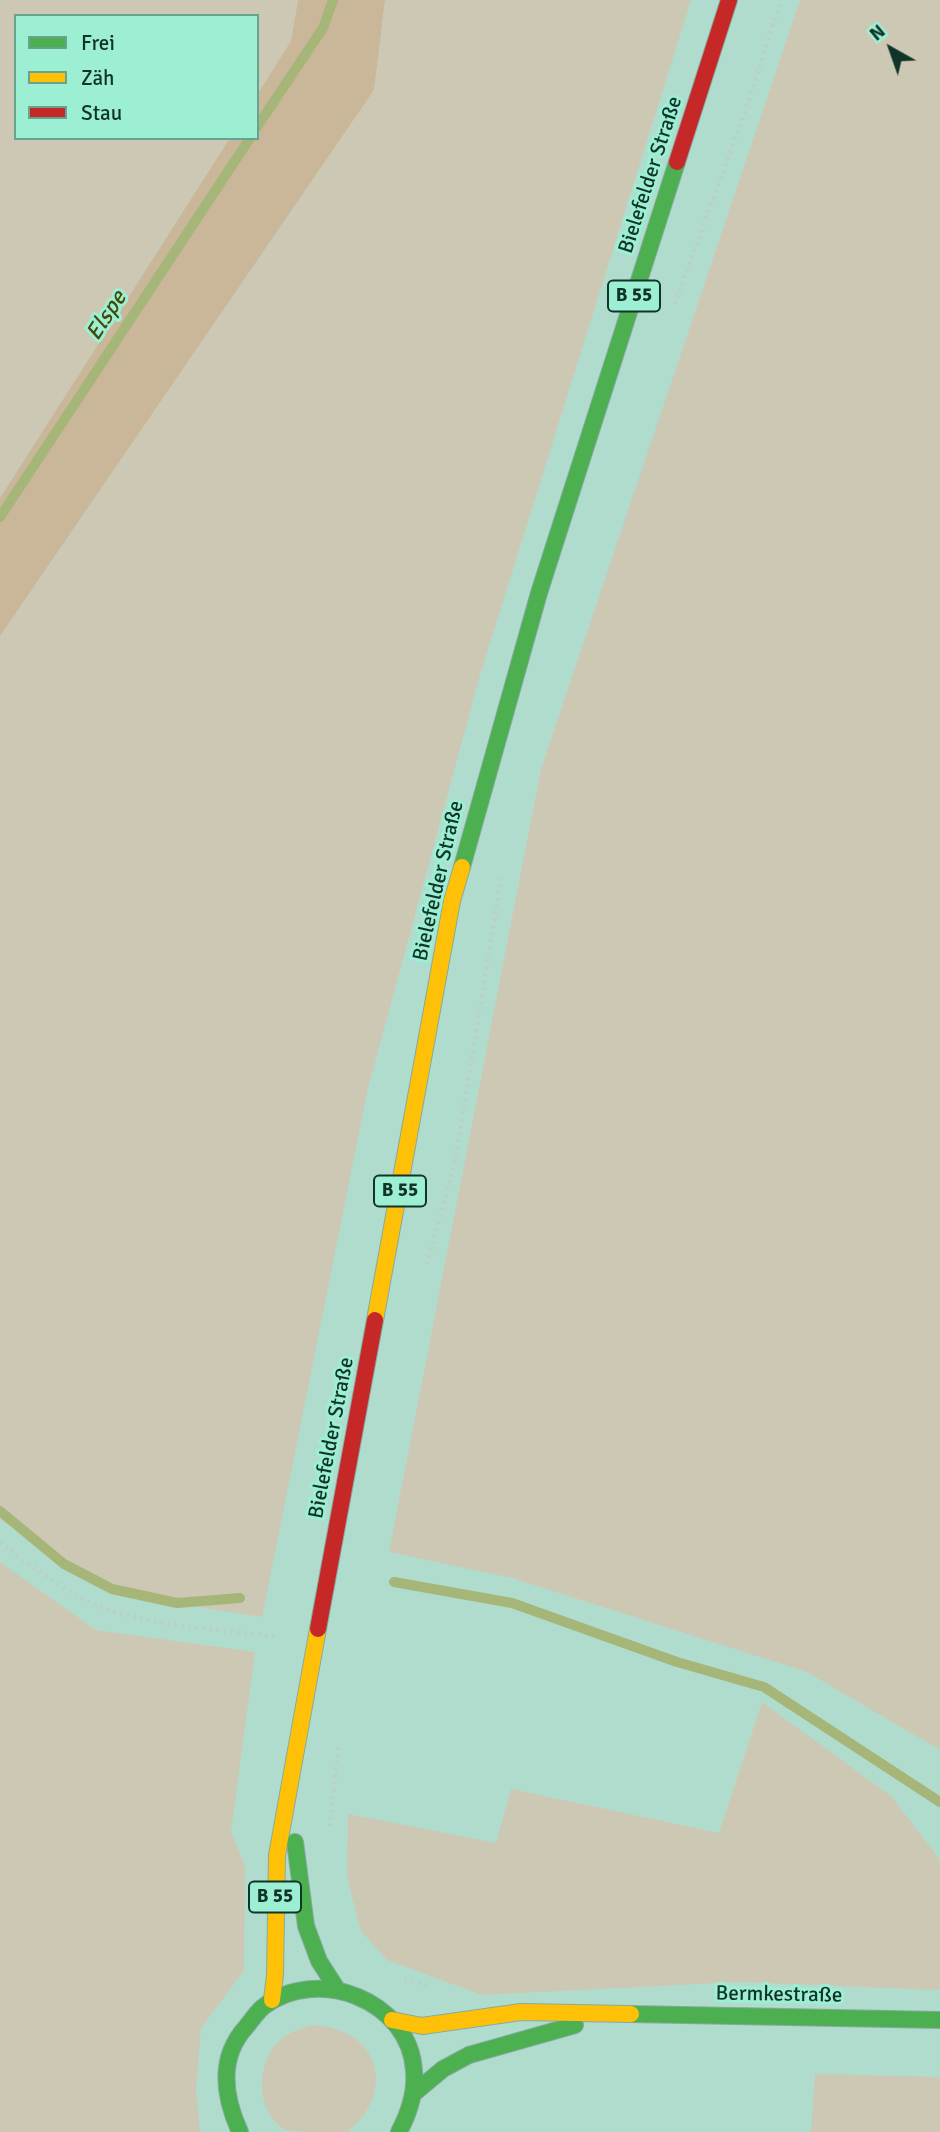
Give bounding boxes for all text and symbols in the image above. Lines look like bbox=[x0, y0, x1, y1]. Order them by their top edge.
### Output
legend bbox=[14, 14, 259, 140]
north arrow bbox=[856, 14, 926, 84]
text: N bbox=[865, 19, 890, 46]
text: Frei bbox=[81, 30, 115, 56]
text: Zäh bbox=[81, 65, 115, 91]
street label: Bielefelder Straße bbox=[614, 93, 688, 257]
text: Stau bbox=[81, 100, 122, 126]
road number: B 55 bbox=[608, 280, 660, 312]
water label: Elspe bbox=[81, 286, 133, 346]
street label: Bielefelder Straße bbox=[408, 798, 470, 964]
road number: B 55 bbox=[374, 1176, 426, 1206]
street label: Bielefelder Straße bbox=[304, 1355, 360, 1521]
road number: B 55 bbox=[249, 1882, 301, 1912]
street label: Bermkestraße bbox=[715, 1981, 843, 2009]

